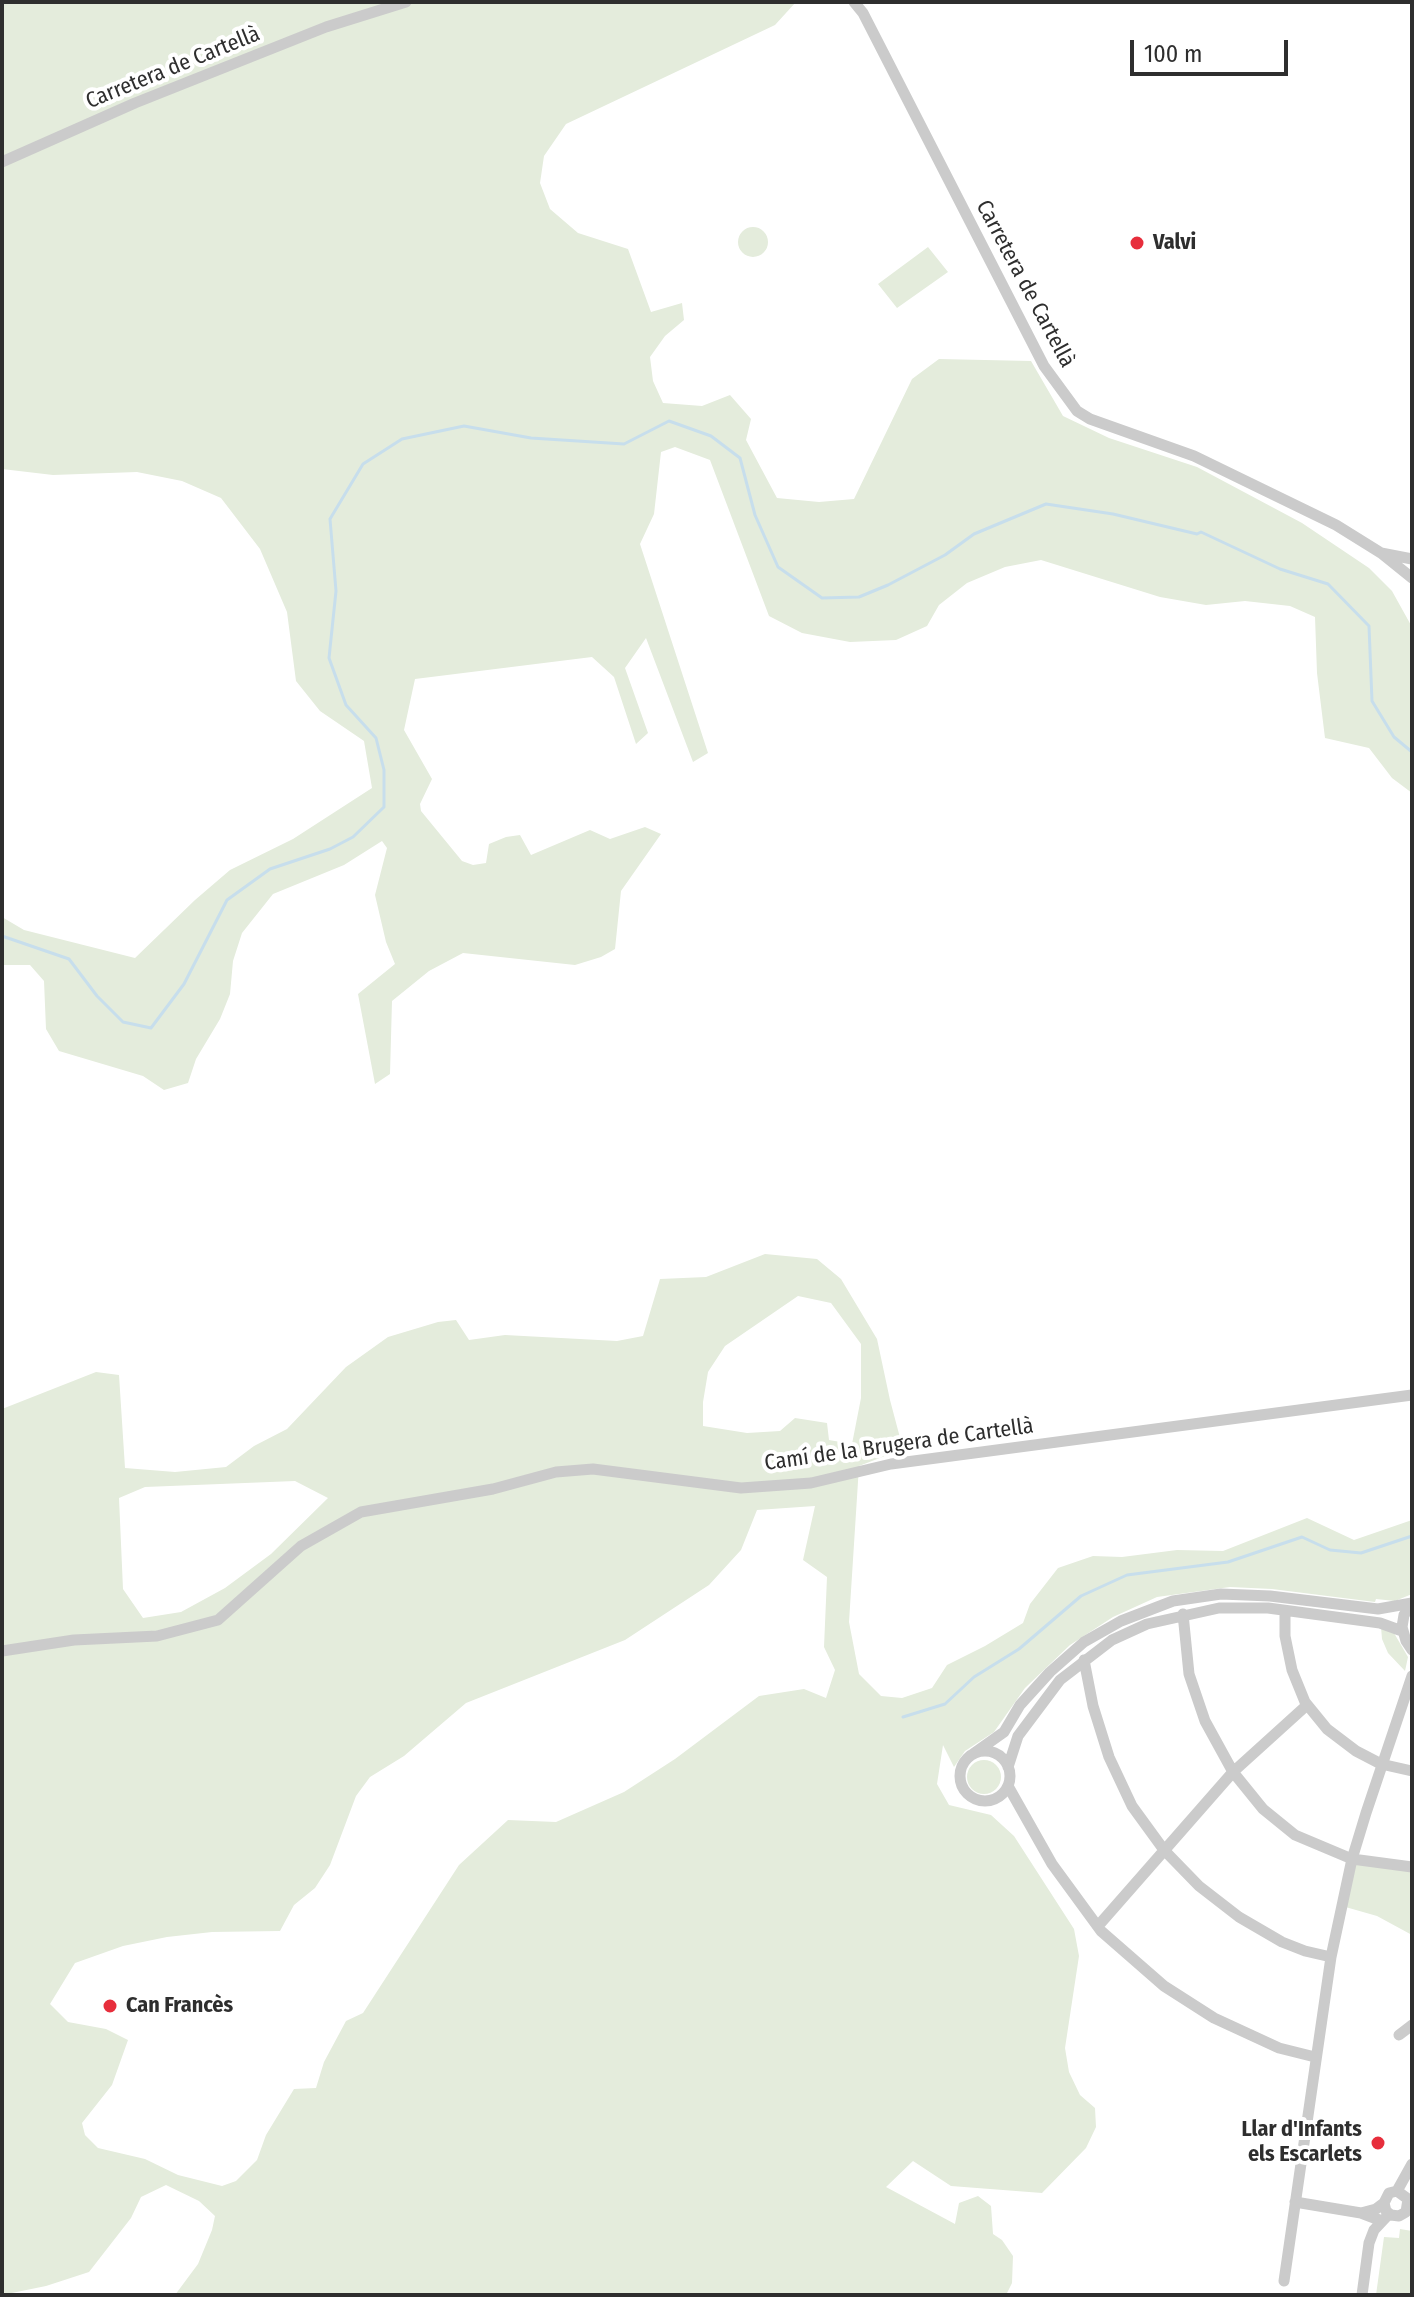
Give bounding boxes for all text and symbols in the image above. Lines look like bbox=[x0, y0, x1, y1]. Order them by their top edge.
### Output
street label: Carretera de Cartellà bbox=[82, 21, 264, 115]
scale bar bbox=[1134, 24, 1292, 74]
text: 100 m bbox=[1144, 40, 1202, 68]
street label: Carretera de Cartellà bbox=[970, 196, 1080, 372]
place label: Valvi bbox=[1153, 230, 1196, 256]
marker: Valvi bbox=[1128, 234, 1146, 252]
street label: Camí de la Brugera de Cartellà bbox=[763, 1413, 1035, 1477]
place label: Can Francès bbox=[126, 1993, 233, 2019]
marker: Can Francès bbox=[101, 1997, 119, 2015]
place label: Llar d'Infants els Escarlets bbox=[1242, 2117, 1362, 2168]
marker: Llar d'Infants els Escarlets bbox=[1369, 2134, 1387, 2152]

